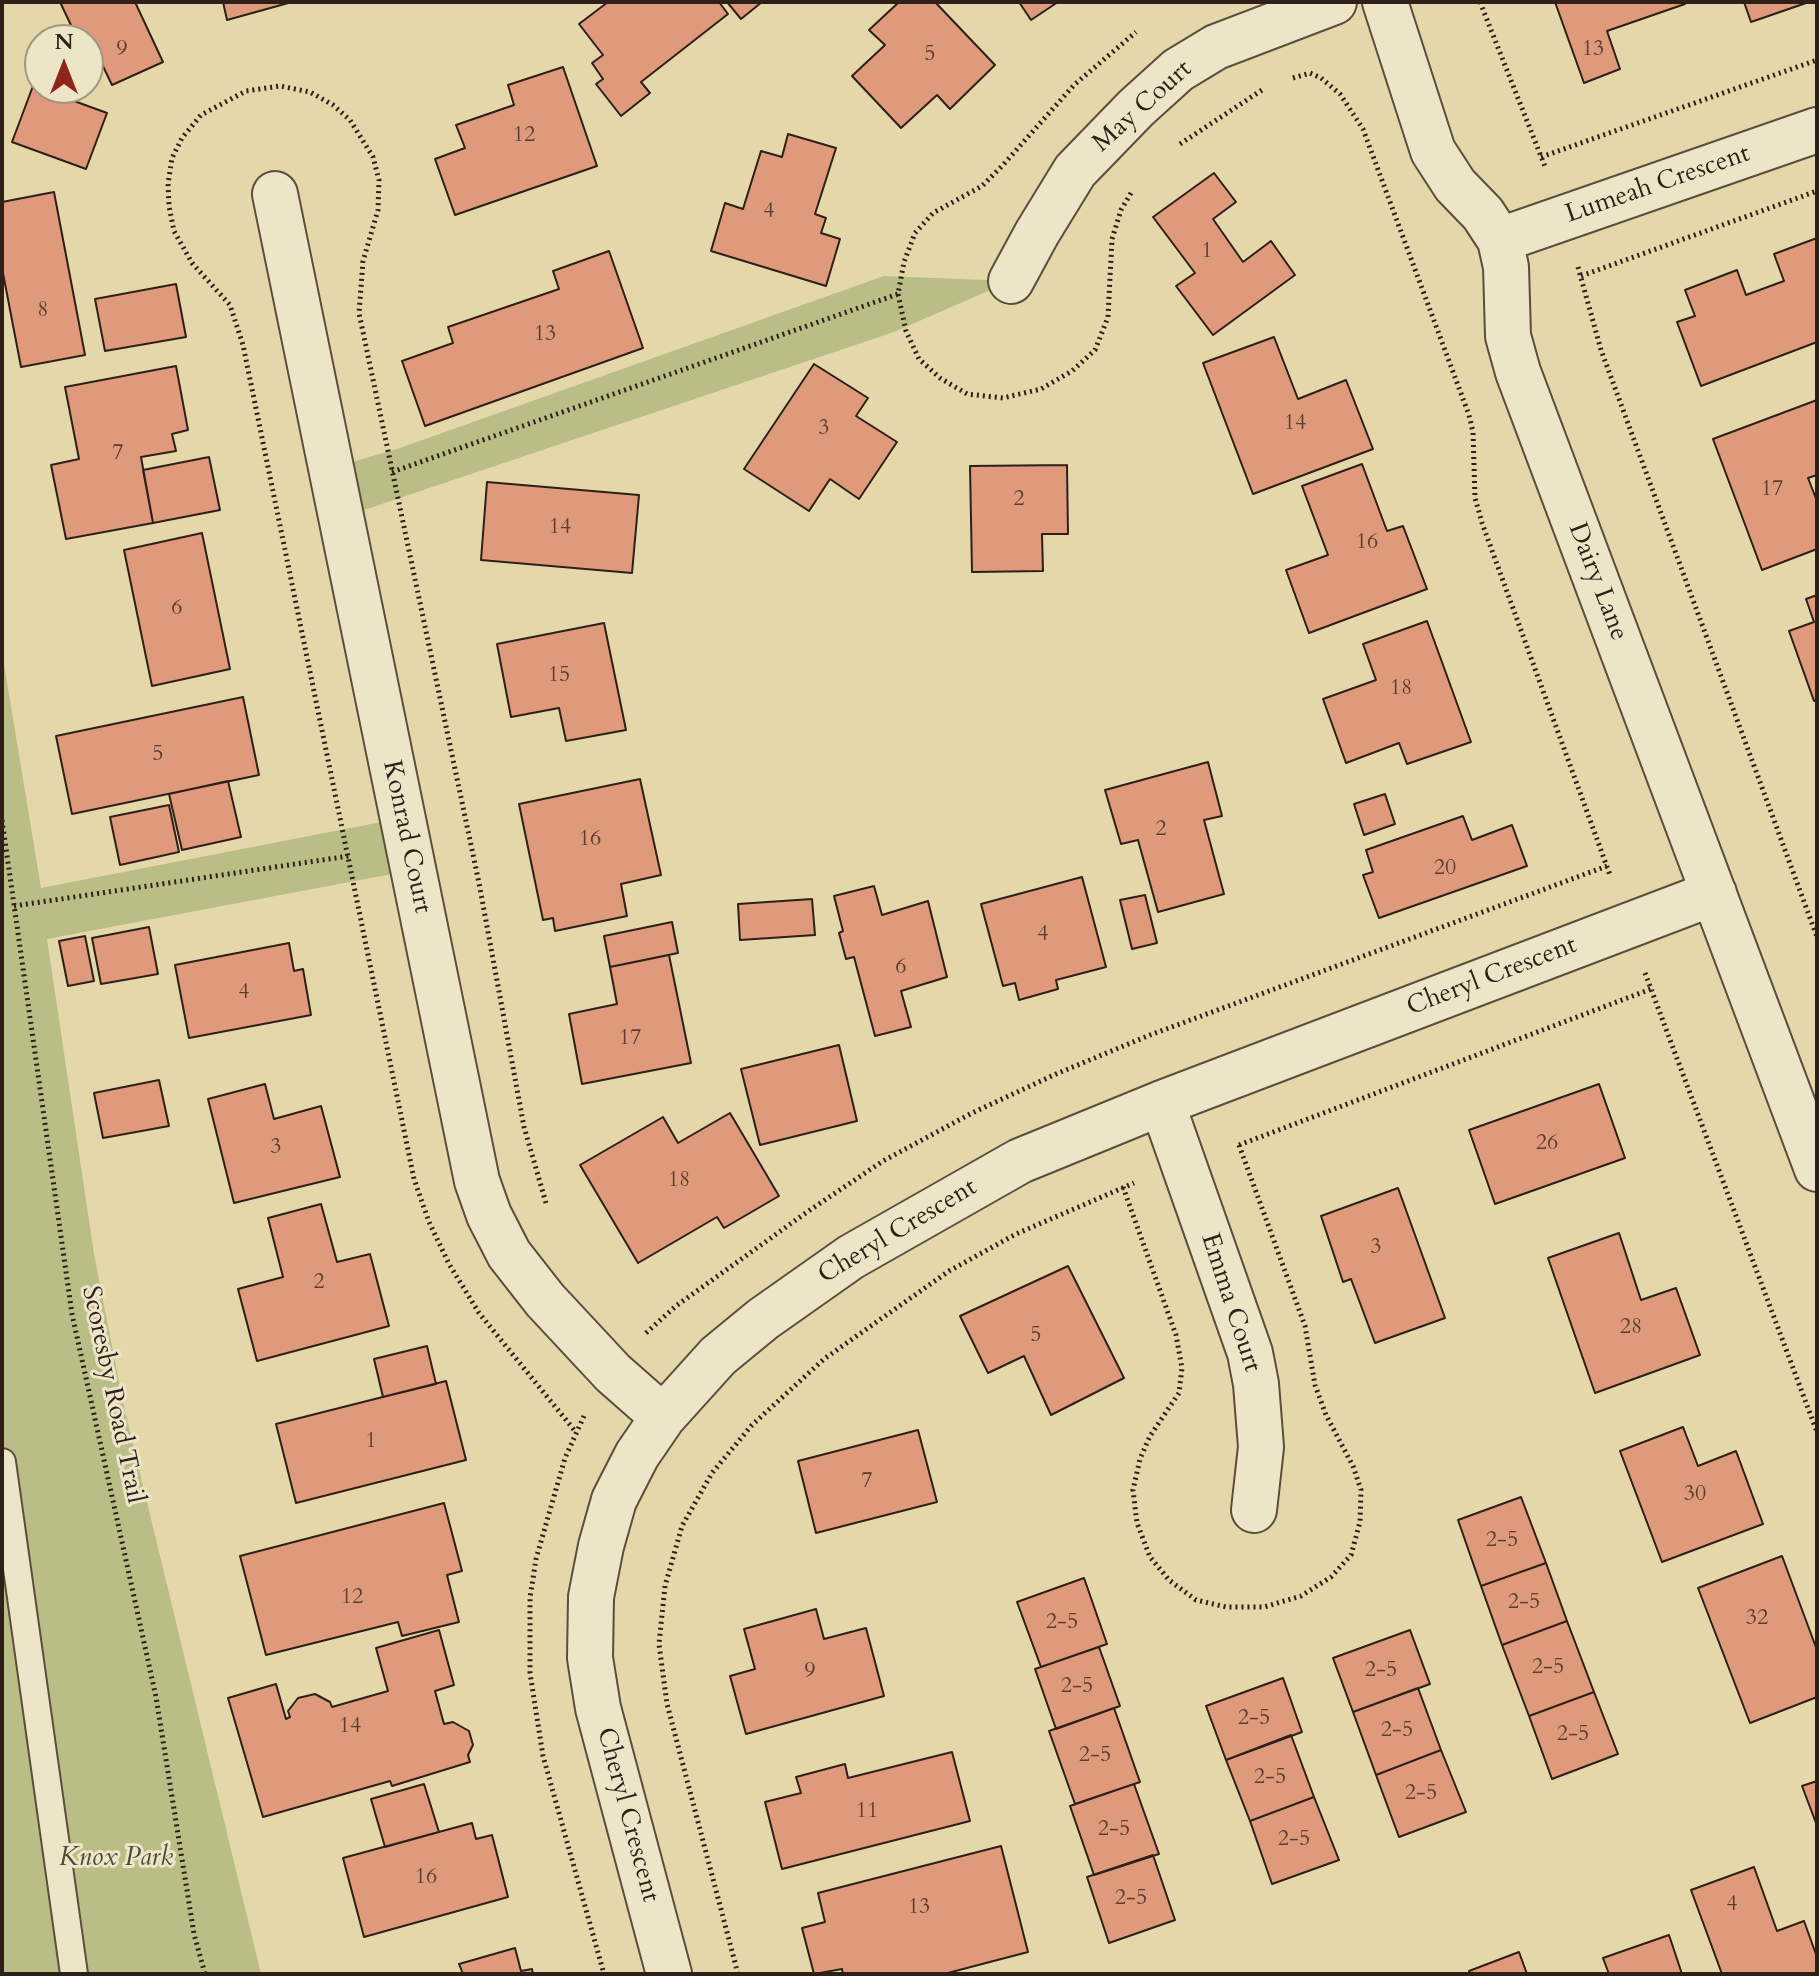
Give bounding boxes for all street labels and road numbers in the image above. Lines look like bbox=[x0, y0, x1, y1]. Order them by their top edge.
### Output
street label: May Court bbox=[1087, 54, 1199, 160]
street label: Lumeah Crescent bbox=[1562, 139, 1754, 231]
street label: Dairy Lane bbox=[1560, 519, 1634, 645]
street label: Konrad Court bbox=[375, 758, 437, 916]
street label: Cheryl Crescent bbox=[1403, 930, 1581, 1024]
street label: Cheryl Crescent bbox=[813, 1172, 983, 1292]
street label: Emma Court bbox=[1193, 1230, 1267, 1376]
street label: Scoresby Road Trail bbox=[74, 1283, 150, 1507]
street label: Cheryl Crescent bbox=[589, 1724, 665, 1906]

